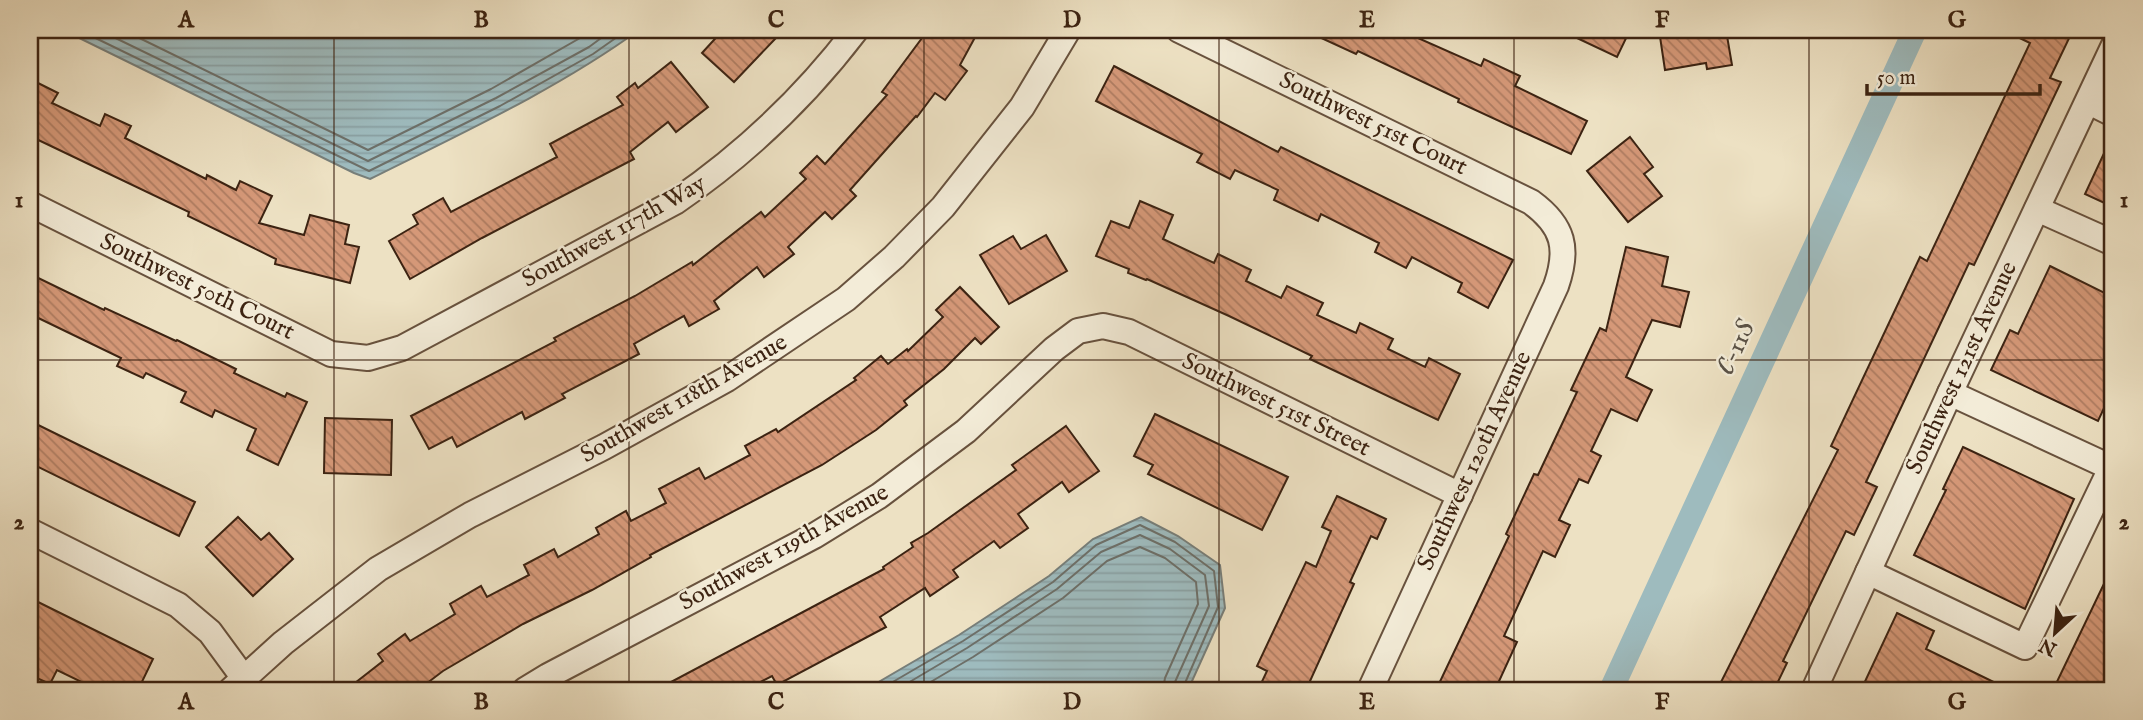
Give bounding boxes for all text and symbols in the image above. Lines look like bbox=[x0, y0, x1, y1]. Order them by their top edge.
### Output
text: A bbox=[177, 6, 195, 35]
text: B bbox=[473, 6, 489, 35]
text: C bbox=[768, 6, 785, 35]
text: D bbox=[1063, 6, 1081, 35]
text: E bbox=[1359, 6, 1375, 35]
text: F bbox=[1655, 6, 1670, 35]
text: G bbox=[1948, 6, 1967, 35]
scale bar bbox=[1867, 52, 2040, 96]
street label: Southwest 51st Court bbox=[1274, 65, 1472, 183]
text: 50 m bbox=[1877, 65, 1916, 92]
street label: Southwest 117th Way bbox=[517, 169, 712, 295]
text: 1 bbox=[15, 186, 23, 215]
text: 1 bbox=[2120, 186, 2128, 215]
street label: Southwest 50th Court bbox=[94, 226, 300, 348]
street label: Southwest 121st Avenue bbox=[1899, 257, 2025, 479]
water label: C-11S bbox=[1709, 314, 1764, 381]
street label: Southwest 118th Avenue bbox=[575, 327, 793, 471]
street label: Southwest 51st Street bbox=[1177, 346, 1375, 464]
street label: Southwest 120th Avenue bbox=[1411, 346, 1539, 576]
street label: Southwest 119th Avenue bbox=[674, 478, 894, 618]
text: 2 bbox=[14, 508, 25, 537]
text: 2 bbox=[2119, 508, 2130, 537]
north arrow bbox=[2021, 598, 2090, 668]
text: N bbox=[2035, 632, 2062, 661]
text: A bbox=[177, 688, 195, 717]
text: B bbox=[473, 688, 489, 717]
text: C bbox=[768, 688, 785, 717]
text: D bbox=[1063, 688, 1081, 717]
text: E bbox=[1359, 688, 1375, 717]
text: F bbox=[1655, 688, 1670, 717]
text: G bbox=[1948, 688, 1967, 717]

